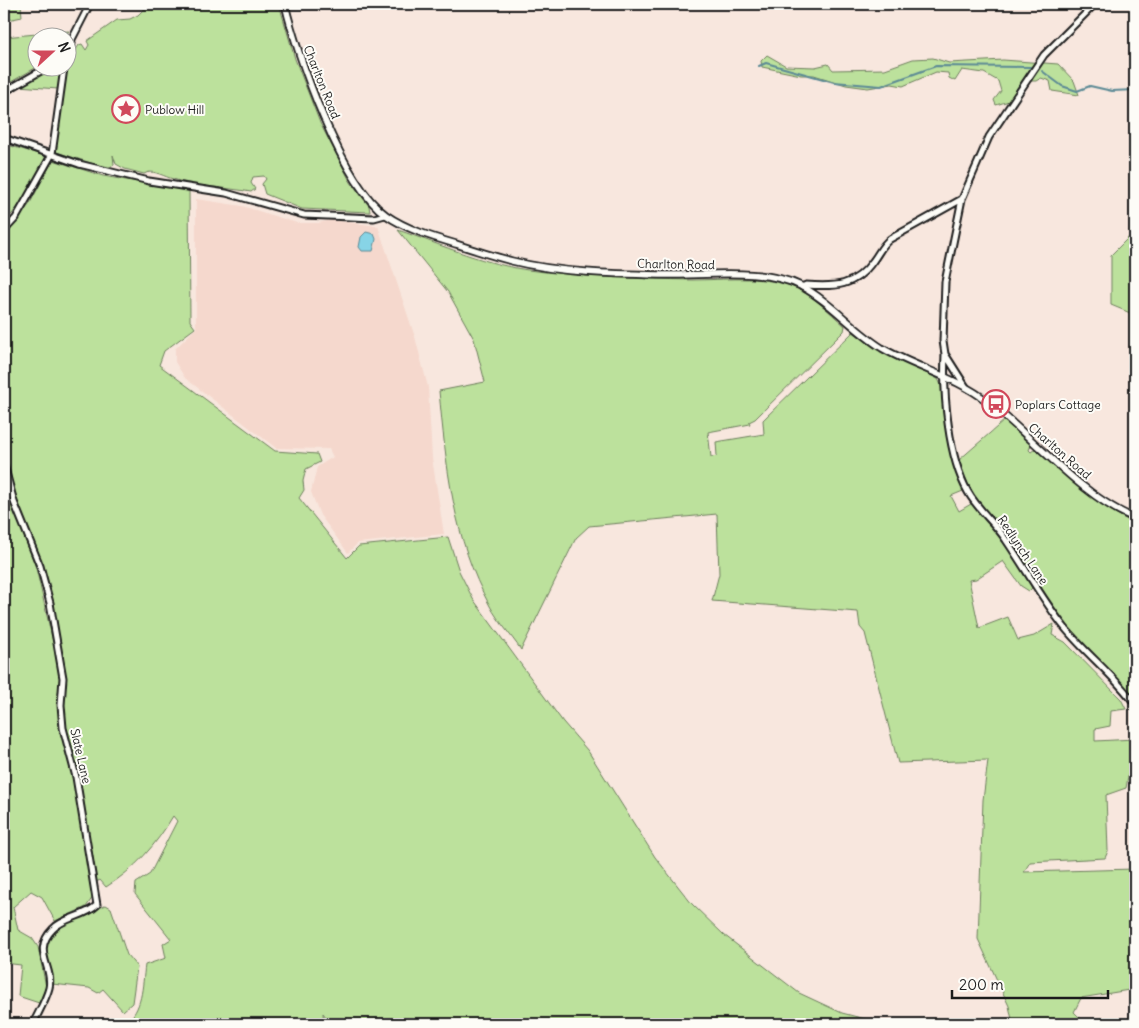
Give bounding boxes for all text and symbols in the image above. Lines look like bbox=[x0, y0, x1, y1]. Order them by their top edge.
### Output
north arrow bbox=[28, 28, 78, 78]
text: N bbox=[54, 40, 74, 55]
street label: Charlton Road bbox=[300, 43, 344, 121]
place icon: Publow Hill bbox=[111, 94, 141, 124]
place label: Publow Hill bbox=[145, 102, 204, 117]
street label: Charlton Road bbox=[637, 256, 715, 272]
bus stop icon: Poplars Cottage bbox=[981, 389, 1011, 419]
place label: Poplars Cottage bbox=[1015, 397, 1101, 412]
street label: Charlton Road bbox=[1026, 420, 1094, 482]
street label: Redlynch Lane bbox=[994, 513, 1052, 587]
street label: Slate Lane bbox=[67, 727, 95, 785]
scale bar bbox=[952, 968, 1108, 1000]
text: 200 m bbox=[959, 975, 1004, 994]

